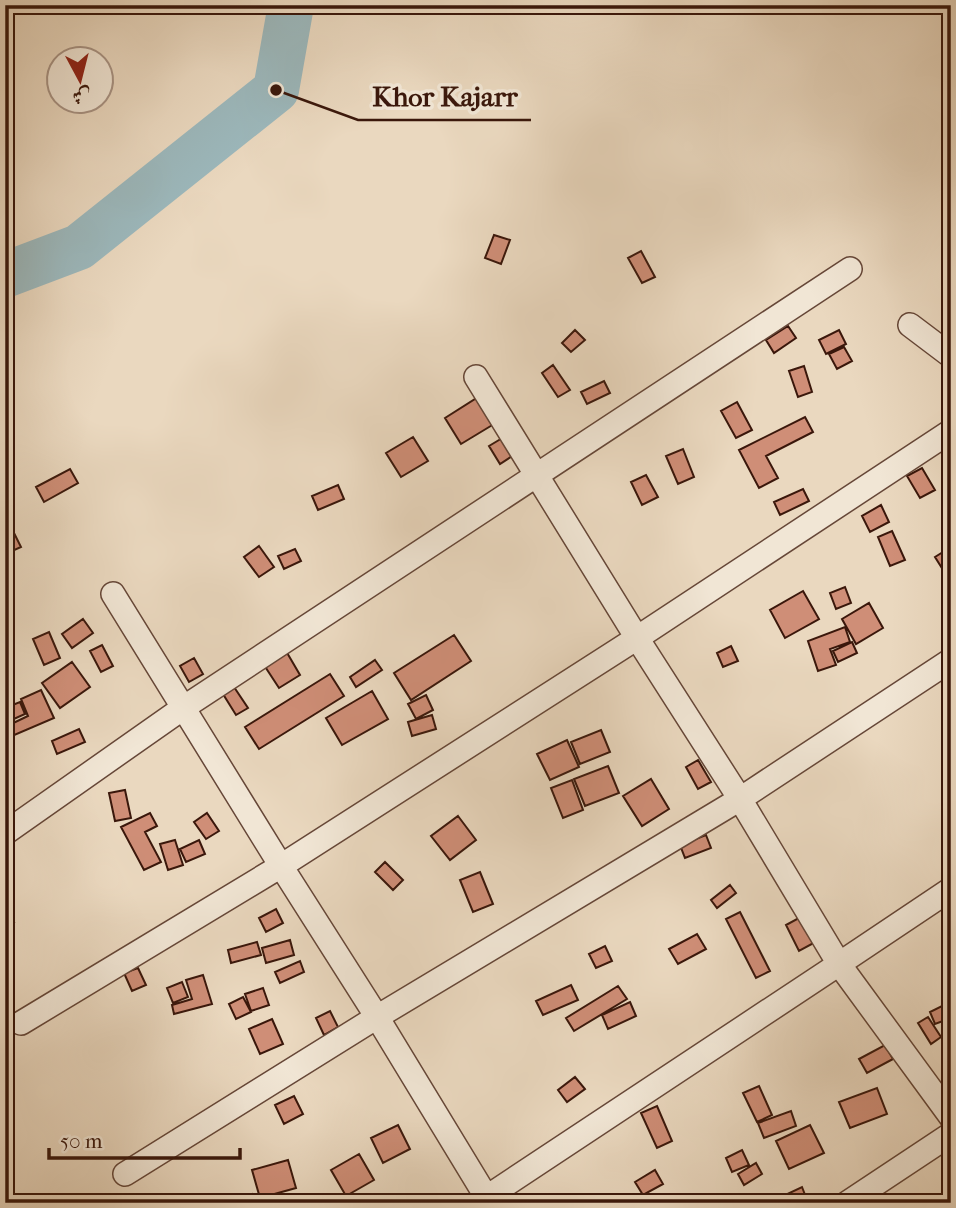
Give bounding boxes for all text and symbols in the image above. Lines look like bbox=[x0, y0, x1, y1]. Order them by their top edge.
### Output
north arrow bbox=[46, 46, 116, 116]
callout: Khor Kajarr bbox=[358, 71, 531, 120]
text: Khor Kajarr bbox=[372, 80, 519, 113]
text: ش bbox=[71, 84, 93, 108]
scale bar bbox=[49, 1117, 240, 1161]
text: 50 m bbox=[60, 1129, 103, 1153]

